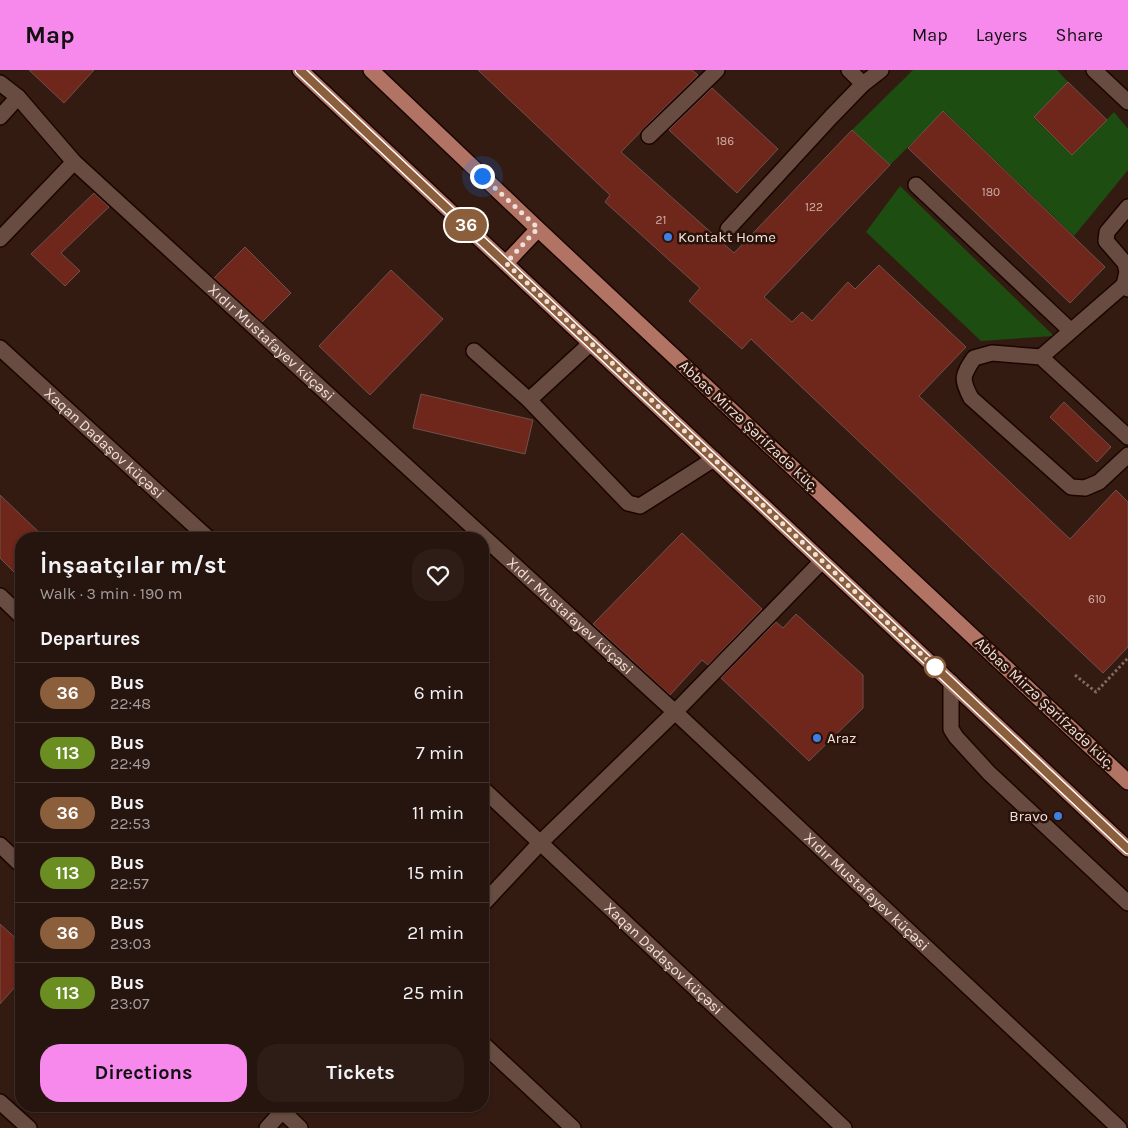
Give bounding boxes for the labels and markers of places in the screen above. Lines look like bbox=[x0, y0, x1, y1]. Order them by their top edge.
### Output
place label: Kontakt Home bbox=[678, 228, 776, 246]
marker: Kontakt Home bbox=[662, 231, 674, 243]
unlabelled marker bbox=[924, 656, 946, 678]
place label: Araz bbox=[827, 729, 856, 747]
marker: Araz bbox=[811, 732, 823, 744]
place label: Bravo bbox=[1009, 807, 1048, 825]
marker: Bravo bbox=[1052, 810, 1064, 822]

